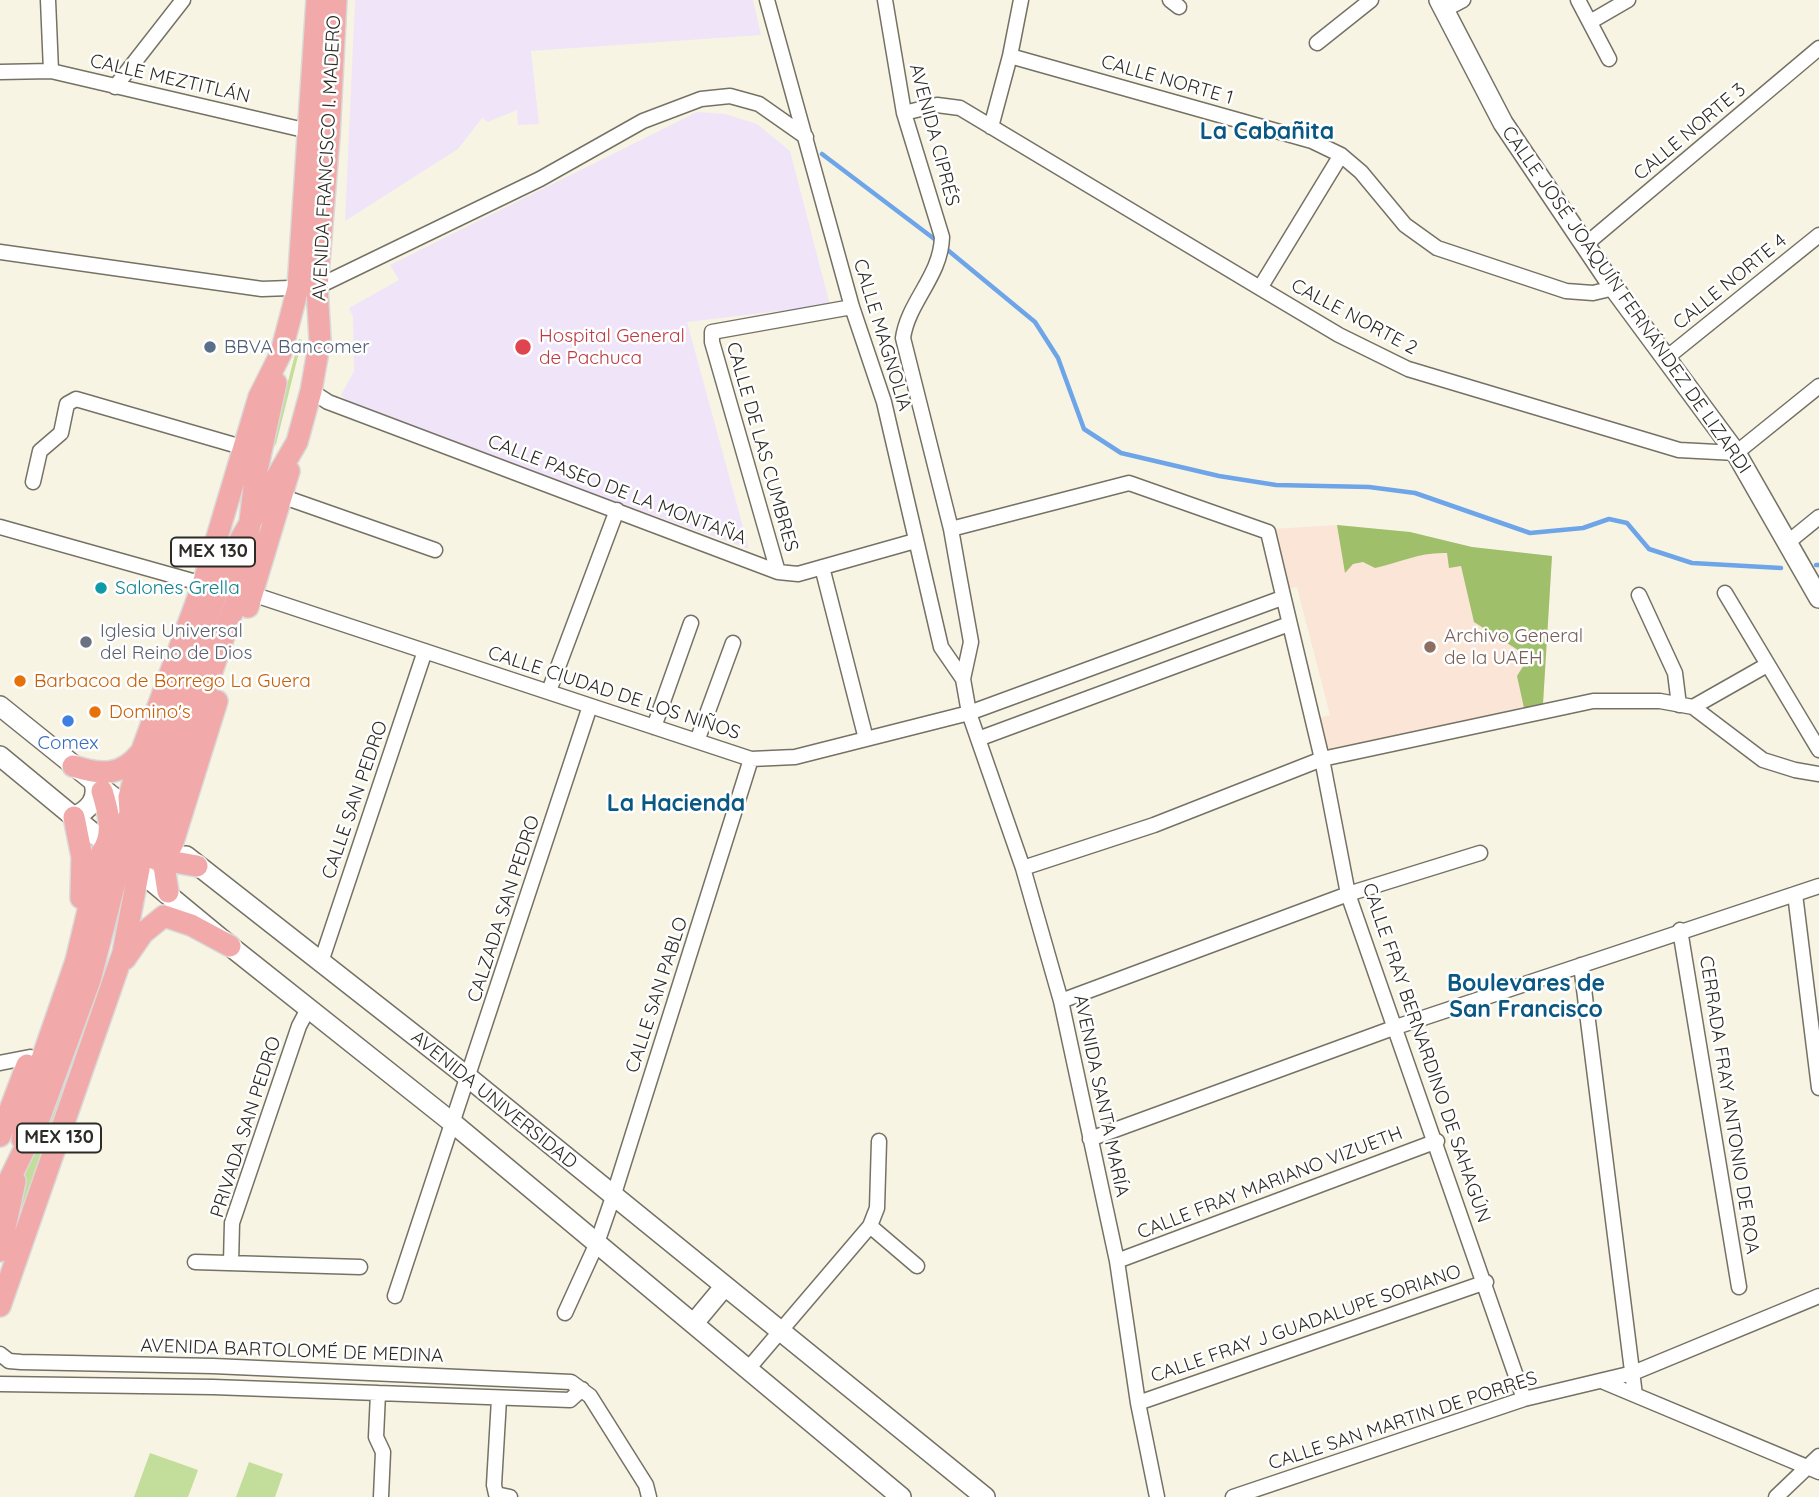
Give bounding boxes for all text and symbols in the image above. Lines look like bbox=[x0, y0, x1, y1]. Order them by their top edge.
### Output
street label: AVENIDA FRANCISCO I. MADERO bbox=[308, 15, 346, 301]
street label: CALLE MEZTITLÁN bbox=[88, 49, 252, 109]
street label: CALLE NORTE 1 bbox=[1098, 50, 1236, 110]
street label: AVENIDA CIPRÉS bbox=[904, 61, 964, 209]
street label: CALLE NORTE 3 bbox=[1629, 79, 1751, 185]
district label: La Cabañita bbox=[1200, 118, 1334, 146]
street label: CALLE JOSÉ JOAQUÍN FERNÁNDEZ DE LIZARDI bbox=[1497, 122, 1755, 478]
street label: CALLE NORTE 4 bbox=[1669, 229, 1791, 335]
street label: CALLE MAGNOLIA bbox=[848, 256, 916, 414]
street label: CALLE NORTE 2 bbox=[1287, 274, 1421, 360]
place label: Hospital General de Pachuca bbox=[539, 325, 685, 369]
place label: BBVA Bancomer bbox=[224, 336, 370, 358]
marker: Hospital General de Pachuca bbox=[513, 337, 533, 357]
marker: BBVA Bancomer bbox=[202, 339, 218, 355]
street label: CALLE DE LAS CUMBRES bbox=[721, 340, 803, 554]
street label: CALLE PASEO DE LA MONTAÑA bbox=[484, 430, 750, 550]
road number: MEX 130 bbox=[171, 538, 255, 566]
place label: Salones Grella bbox=[115, 577, 240, 599]
marker: Salones Grella bbox=[93, 580, 109, 596]
place label: Iglesia Universal del Reino de Dios bbox=[100, 620, 252, 664]
place label: Archivo General de la UAEH bbox=[1444, 625, 1583, 669]
marker: Iglesia Universal del Reino de Dios bbox=[78, 634, 94, 650]
marker: Archivo General de la UAEH bbox=[1422, 639, 1438, 655]
street label: CALLE CIUDAD DE LOS NIÑOS bbox=[485, 641, 743, 745]
place label: Barbacoa de Borrego La Guera bbox=[34, 670, 311, 692]
marker: Barbacoa de Borrego La Guera bbox=[12, 673, 28, 689]
place label: Domino's bbox=[109, 701, 191, 723]
marker: Domino's bbox=[87, 704, 103, 720]
marker: Comex bbox=[60, 713, 76, 729]
street label: CALLE SAN PEDRO bbox=[317, 718, 393, 882]
place label: Comex bbox=[38, 732, 98, 754]
district label: La Hacienda bbox=[607, 790, 745, 818]
street label: CALZADA SAN PEDRO bbox=[463, 813, 545, 1005]
street label: CALLE FRAY BERNARDINO DE SAHAGÚN bbox=[1357, 880, 1495, 1226]
street label: CALLE SAN PABLO bbox=[621, 914, 693, 1076]
street label: CERRADA FRAY ANTONIO DE ROA bbox=[1694, 954, 1764, 1256]
district label: Boulevares de San Francisco bbox=[1447, 970, 1605, 1024]
street label: AVENIDA SANTA MARÍA bbox=[1068, 993, 1134, 1199]
street label: AVENIDA UNIVERSIDAD bbox=[406, 1026, 582, 1174]
street label: PRIVADA SAN PEDRO bbox=[206, 1034, 286, 1220]
street label: CALLE FRAY MARIANO VIZUETH bbox=[1134, 1122, 1406, 1244]
road number: MEX 130 bbox=[17, 1124, 101, 1153]
street label: CALLE FRAY J GUADALUPE SORIANO bbox=[1148, 1260, 1464, 1388]
street label: AVENIDA BARTOLOMÉ DE MEDINA bbox=[140, 1334, 444, 1368]
street label: CALLE SAN MARTIN DE PORRES bbox=[1266, 1367, 1540, 1475]

